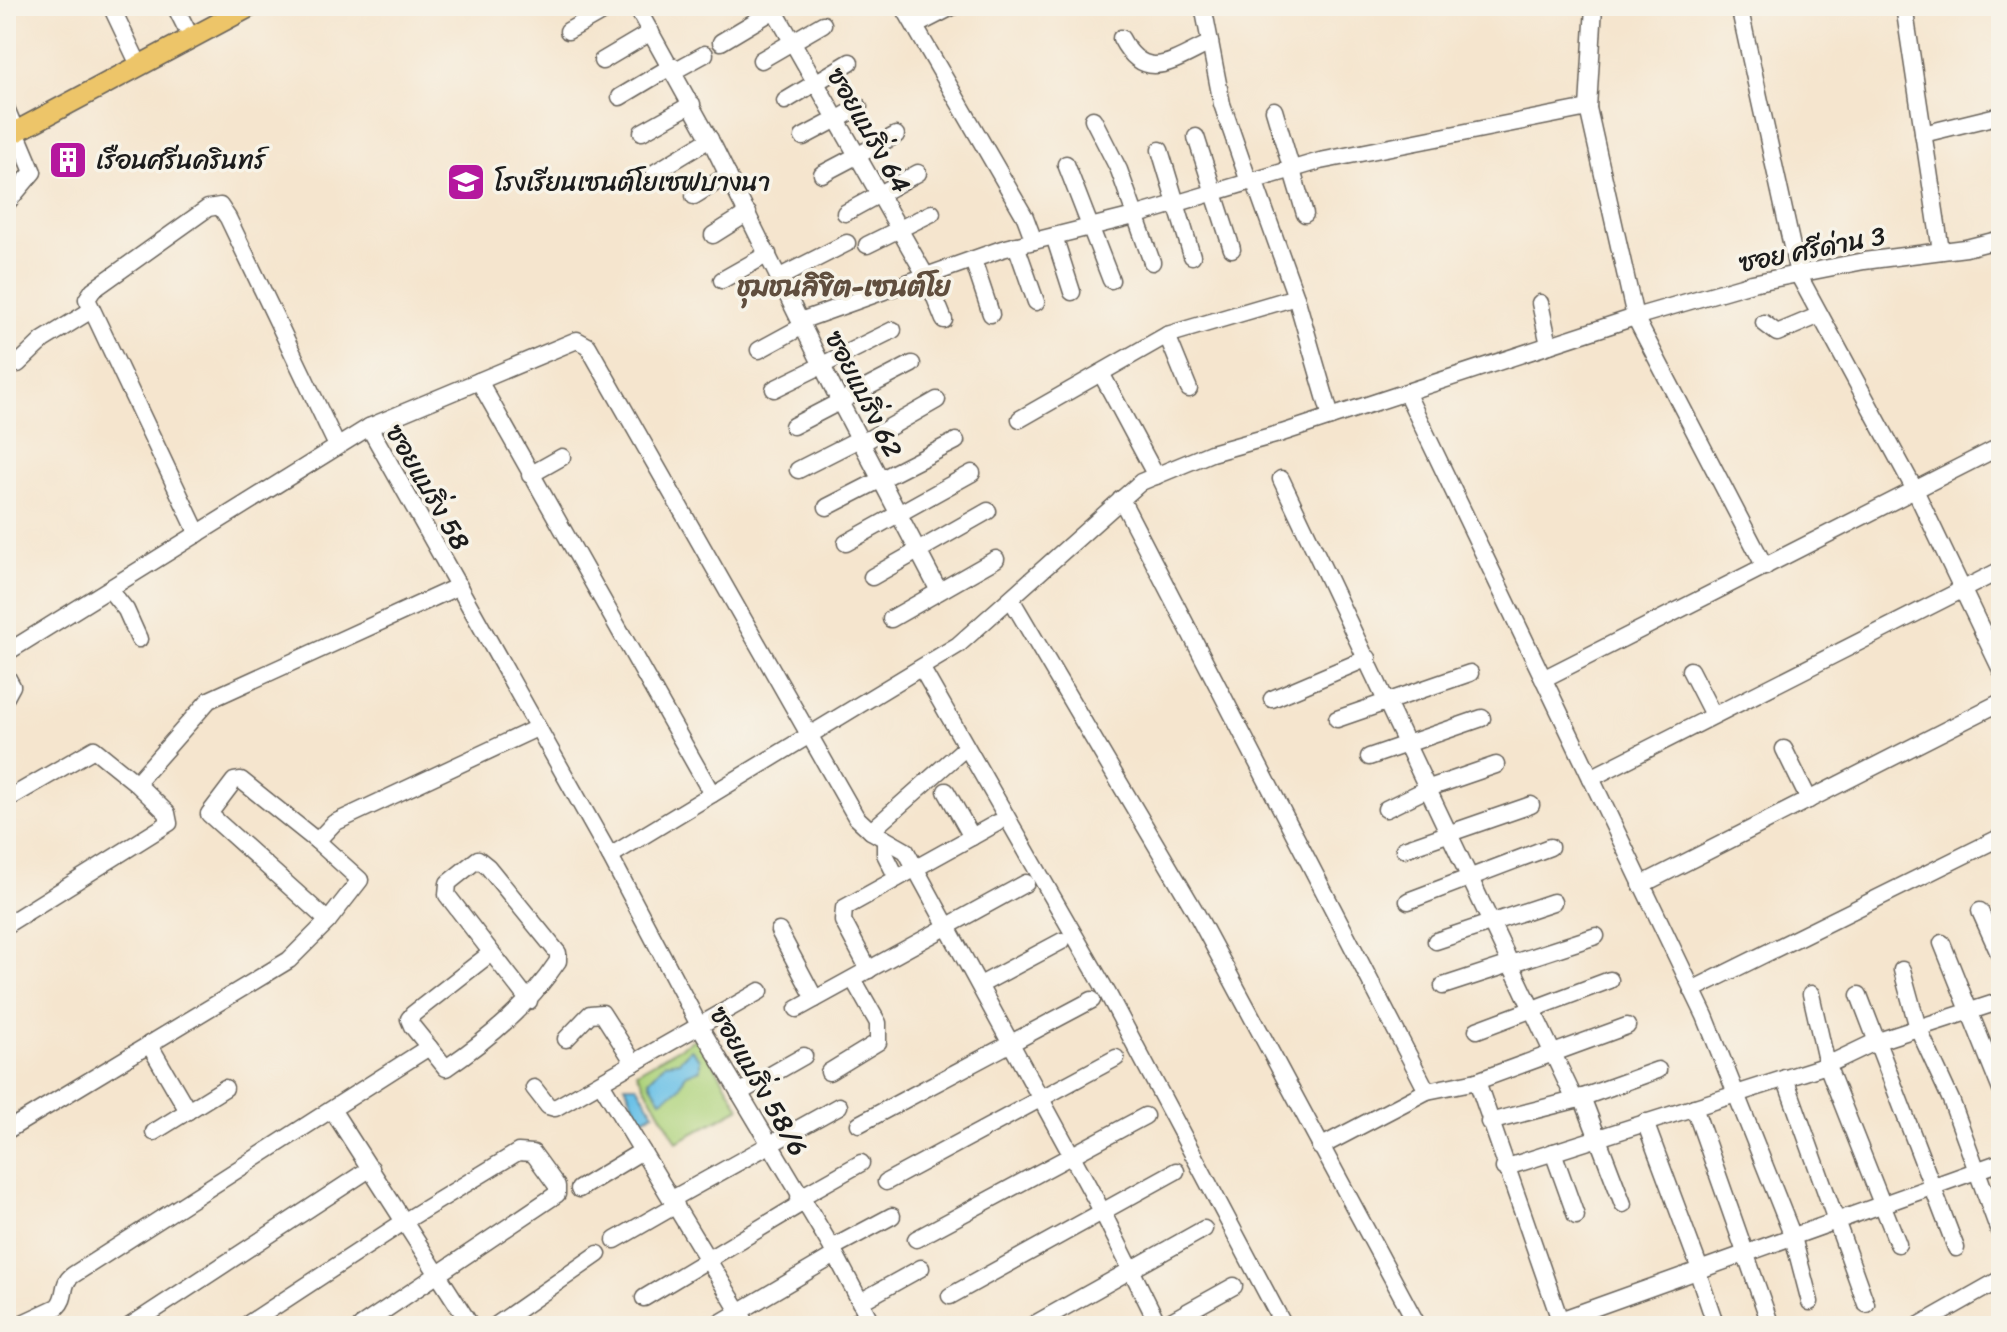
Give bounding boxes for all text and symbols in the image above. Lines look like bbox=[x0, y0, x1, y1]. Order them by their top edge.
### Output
street label: ซอยแบริ่ง 64 bbox=[814, 58, 924, 202]
place label: เรือนศรีนครินทร์ bbox=[96, 137, 270, 183]
building icon: เรือนศรีนครินทร์ bbox=[47, 139, 89, 181]
place label: โรงเรียนเซนต์โยเซฟบางนา bbox=[494, 159, 771, 205]
school or university icon: โรงเรียนเซนต์โยเซฟบางนา bbox=[445, 161, 487, 203]
street label: ซอย ศรีด่าน 3 bbox=[1735, 212, 1889, 286]
district label: ชุมชนลิขิต-เซนต์โย bbox=[737, 262, 952, 311]
street label: ซอยแบริ่ง 62 bbox=[812, 322, 916, 466]
street label: ซอยแบริ่ง 58 bbox=[373, 415, 483, 559]
street label: ซอยแบริ่ง 58/6 bbox=[697, 997, 821, 1165]

